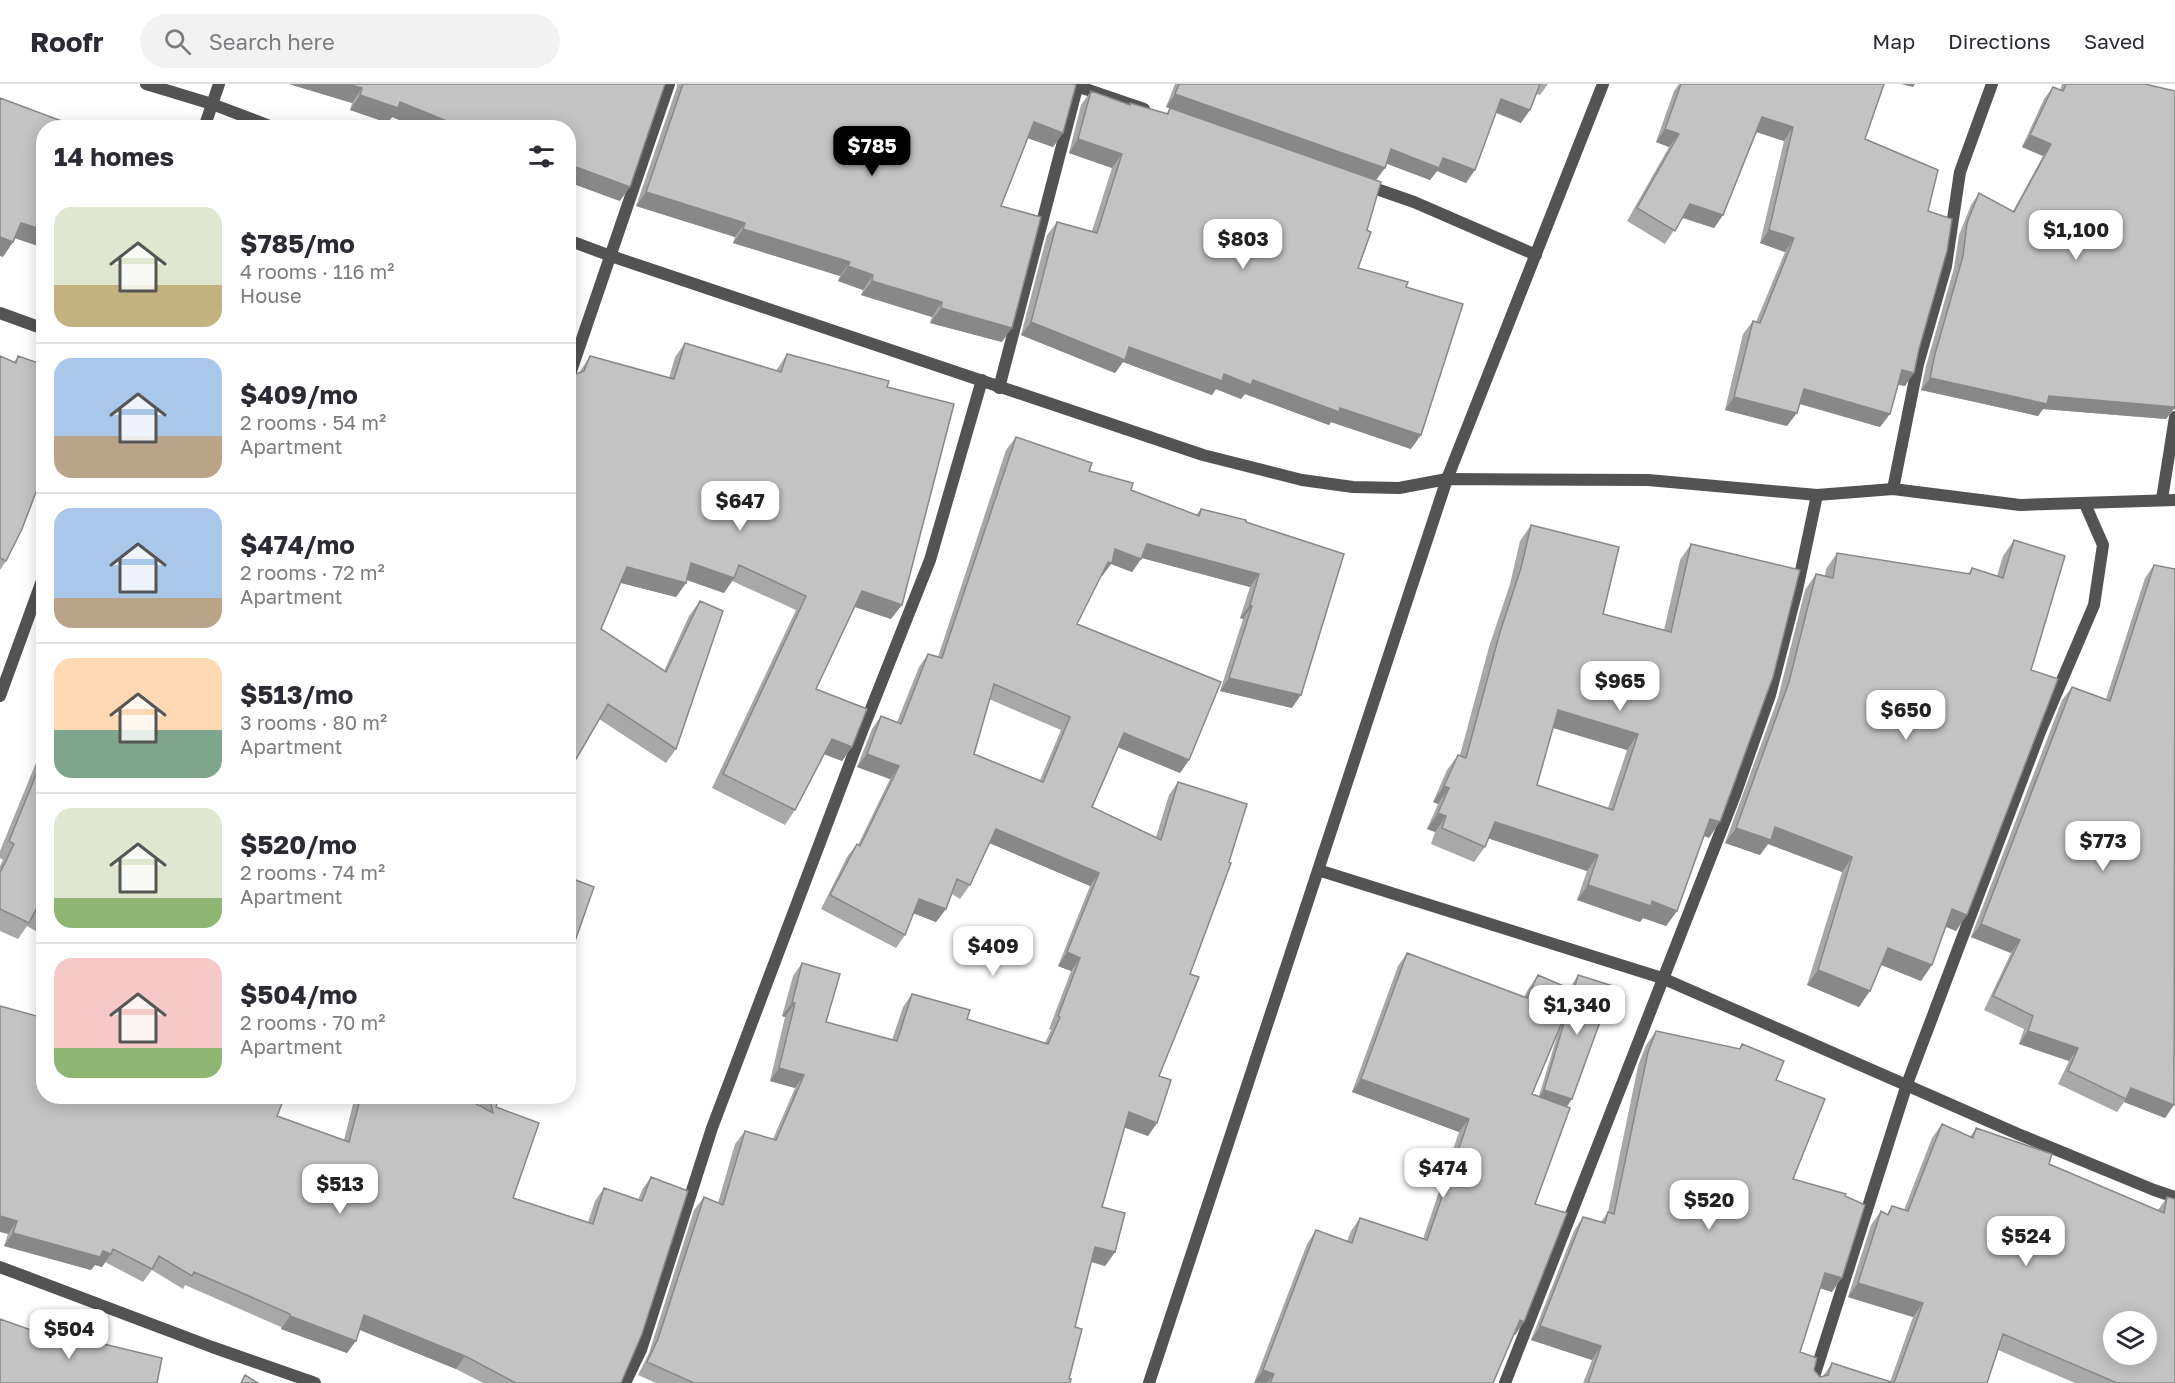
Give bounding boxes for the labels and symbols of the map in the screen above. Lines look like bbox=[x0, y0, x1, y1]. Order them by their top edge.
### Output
pin: $785 bbox=[836, 126, 908, 177]
pin: $1,100 bbox=[2027, 210, 2125, 261]
pin: $803 bbox=[1207, 219, 1279, 270]
pin: $647 bbox=[704, 481, 776, 532]
pin: $965 bbox=[1584, 661, 1656, 712]
pin: $650 bbox=[1870, 690, 1942, 741]
pin: $773 bbox=[2067, 821, 2139, 872]
pin: $409 bbox=[957, 926, 1029, 977]
pin: $1,340 bbox=[1528, 985, 1626, 1036]
pin: $474 bbox=[1407, 1148, 1479, 1199]
pin: $513 bbox=[304, 1164, 376, 1215]
pin: $520 bbox=[1673, 1180, 1745, 1231]
pin: $524 bbox=[1990, 1216, 2062, 1267]
pin: $504 bbox=[33, 1309, 105, 1360]

